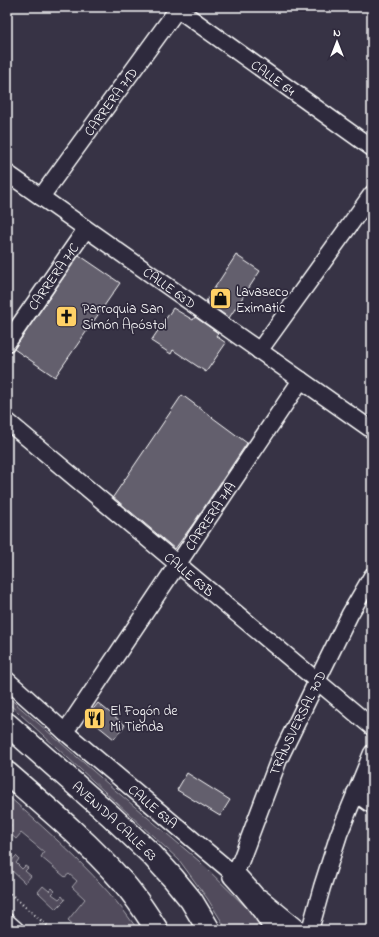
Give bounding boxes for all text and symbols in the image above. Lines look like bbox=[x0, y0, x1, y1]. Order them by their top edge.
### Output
north arrow bbox=[317, 22, 357, 62]
text: N bbox=[333, 25, 341, 41]
street label: CALLE 64 bbox=[246, 55, 299, 102]
street label: CARRERA 71D bbox=[79, 64, 144, 141]
street label: CARRERA 71C bbox=[23, 239, 85, 315]
street label: CALLE 63D bbox=[138, 263, 200, 315]
place label: Lavaseco Eximatic bbox=[236, 282, 289, 319]
shop icon: Lavaseco Eximatic bbox=[207, 286, 233, 312]
place label: Parroquia San Simón Apóstol bbox=[82, 299, 167, 336]
church icon: Parroquia San Simón Apóstol bbox=[54, 303, 80, 329]
street label: CARRERA 71A bbox=[180, 478, 242, 556]
street label: CALLE 63B bbox=[159, 548, 218, 602]
street label: TRANSVERSAL 70D bbox=[265, 667, 333, 779]
place label: El Fogón de Mi Tienda bbox=[110, 701, 178, 738]
restaurant icon: El Fogón de Mi Tienda bbox=[82, 705, 108, 731]
street label: AVENIDA CALLE 63 bbox=[67, 777, 162, 866]
street label: CALLE 63A bbox=[123, 780, 182, 834]

